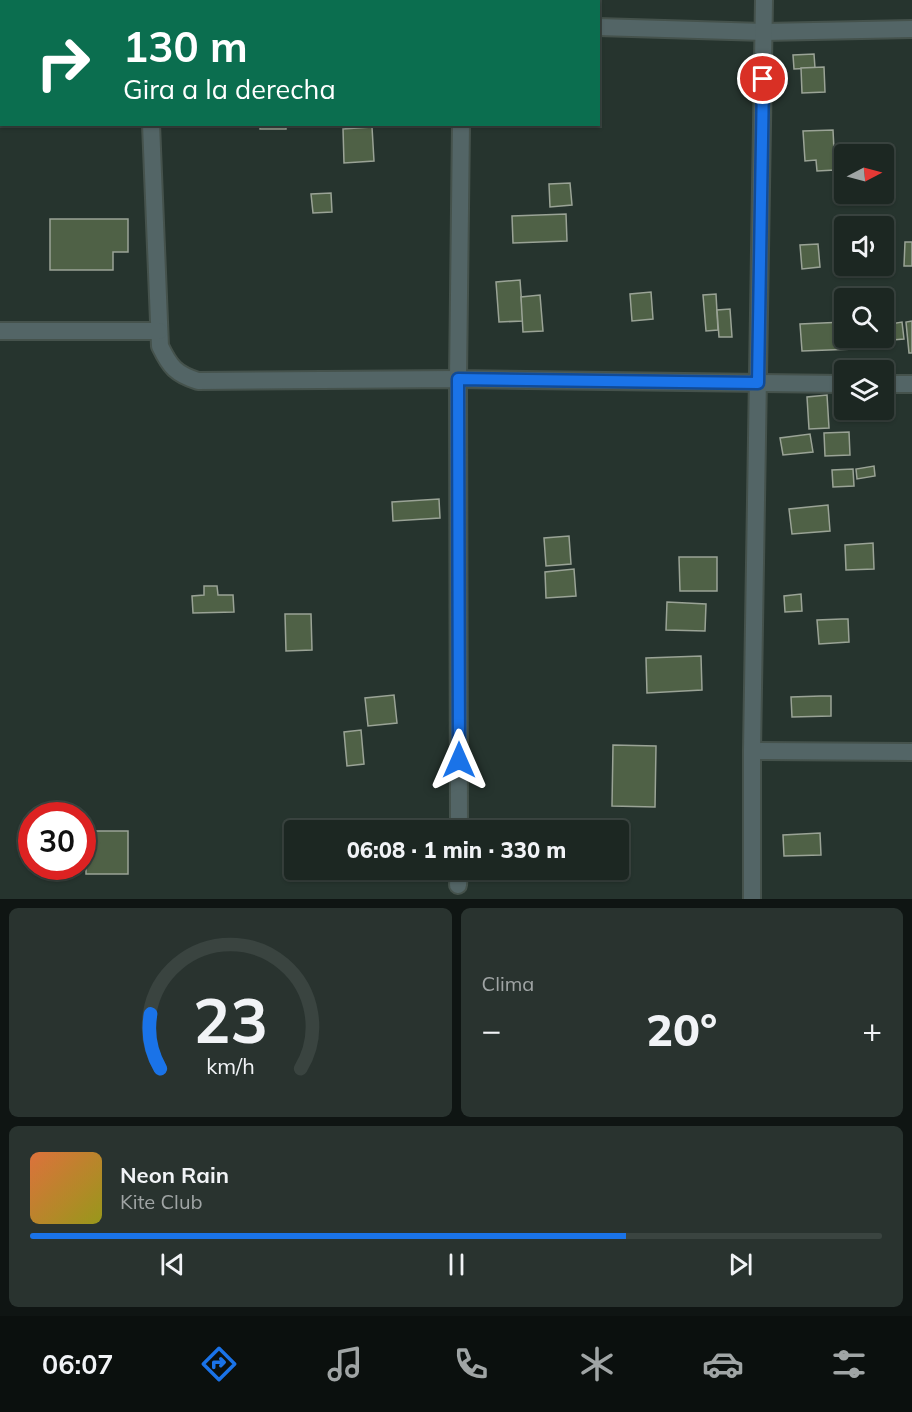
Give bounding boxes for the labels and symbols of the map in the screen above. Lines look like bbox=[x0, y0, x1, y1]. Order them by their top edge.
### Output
pin bbox=[737, 53, 788, 104]
north arrow bbox=[834, 144, 894, 204]
position arrow bbox=[427, 728, 491, 792]
speed limit sign: 30 bbox=[18, 802, 96, 880]

